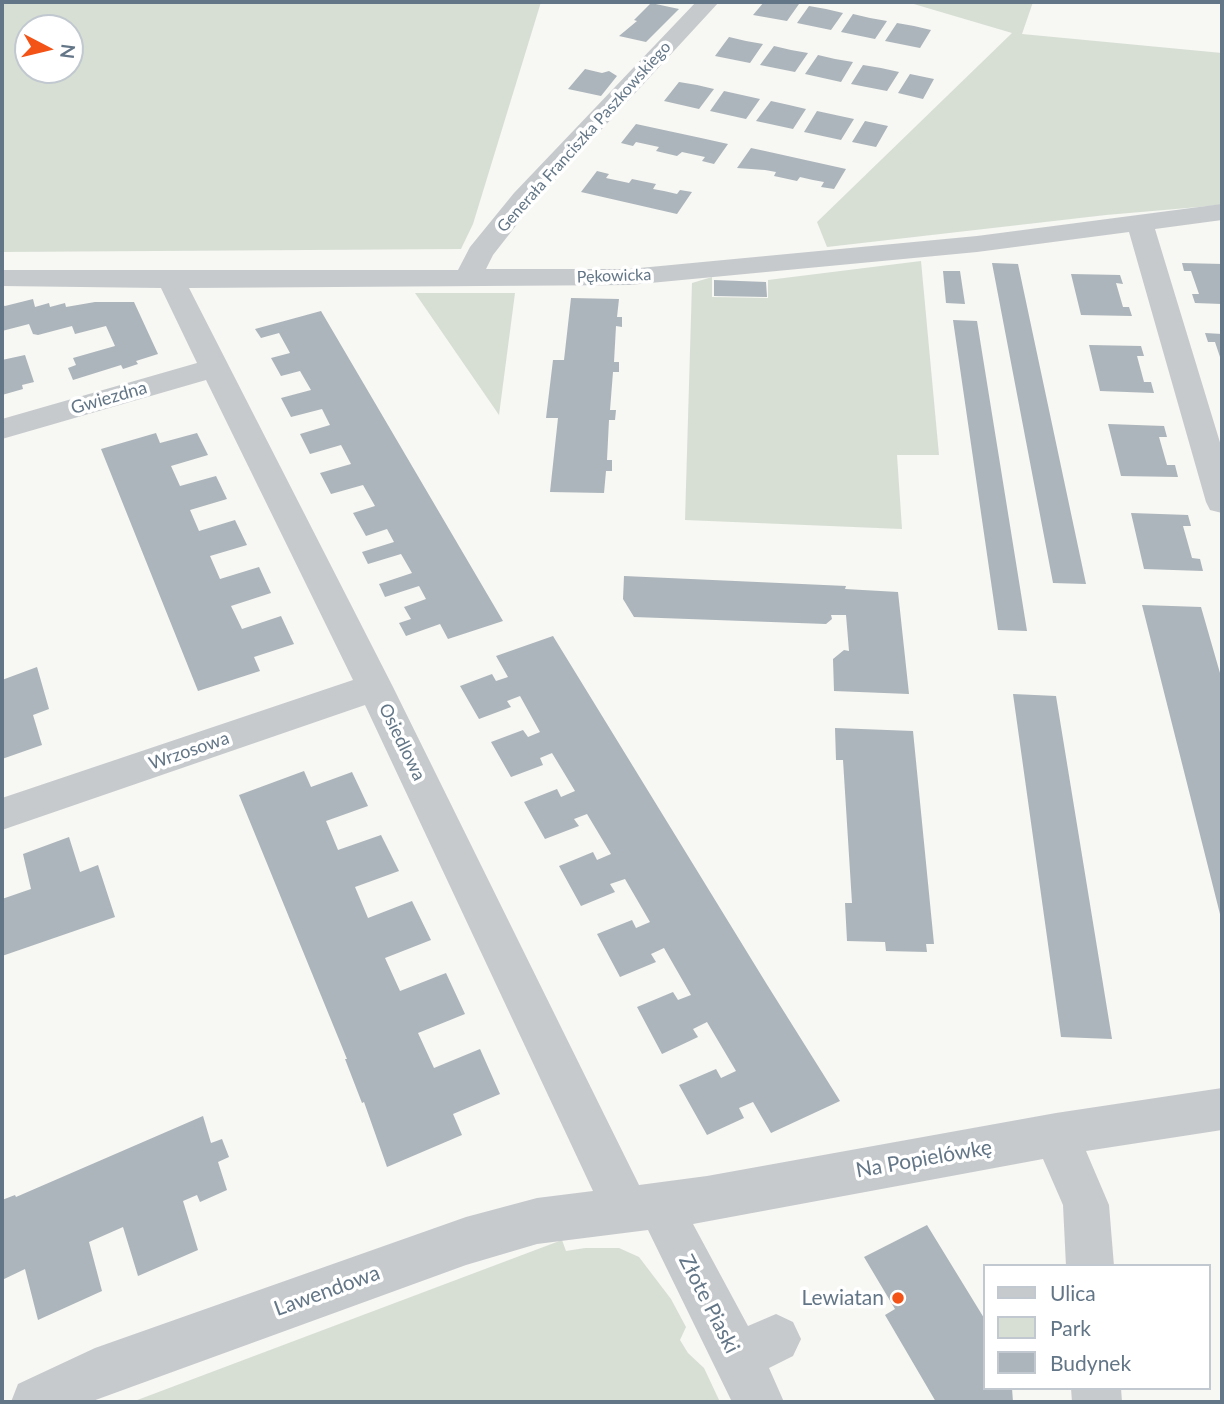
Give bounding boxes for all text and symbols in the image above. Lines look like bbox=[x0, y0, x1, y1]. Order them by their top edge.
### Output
north arrow bbox=[14, 14, 84, 84]
street label: Generała Franciszka Paszkowskiego bbox=[493, 38, 675, 236]
text: N bbox=[56, 43, 81, 60]
street label: Pękowicka bbox=[576, 265, 652, 287]
street label: Gwiezdna bbox=[69, 377, 149, 419]
street label: Osiedlowa bbox=[374, 700, 430, 784]
street label: Wrzosowa bbox=[146, 727, 232, 775]
street label: Na Popielówkę bbox=[854, 1135, 994, 1183]
street label: Złote Piaski bbox=[673, 1250, 745, 1358]
street label: Lawendowa bbox=[271, 1260, 383, 1322]
legend bbox=[982, 1264, 1210, 1390]
text: Ulica bbox=[1050, 1280, 1096, 1305]
place label: Lewiatan bbox=[801, 1285, 884, 1311]
marker: Lewiatan bbox=[890, 1290, 906, 1306]
text: Park bbox=[1050, 1315, 1091, 1340]
text: Budynek bbox=[1050, 1350, 1131, 1375]

